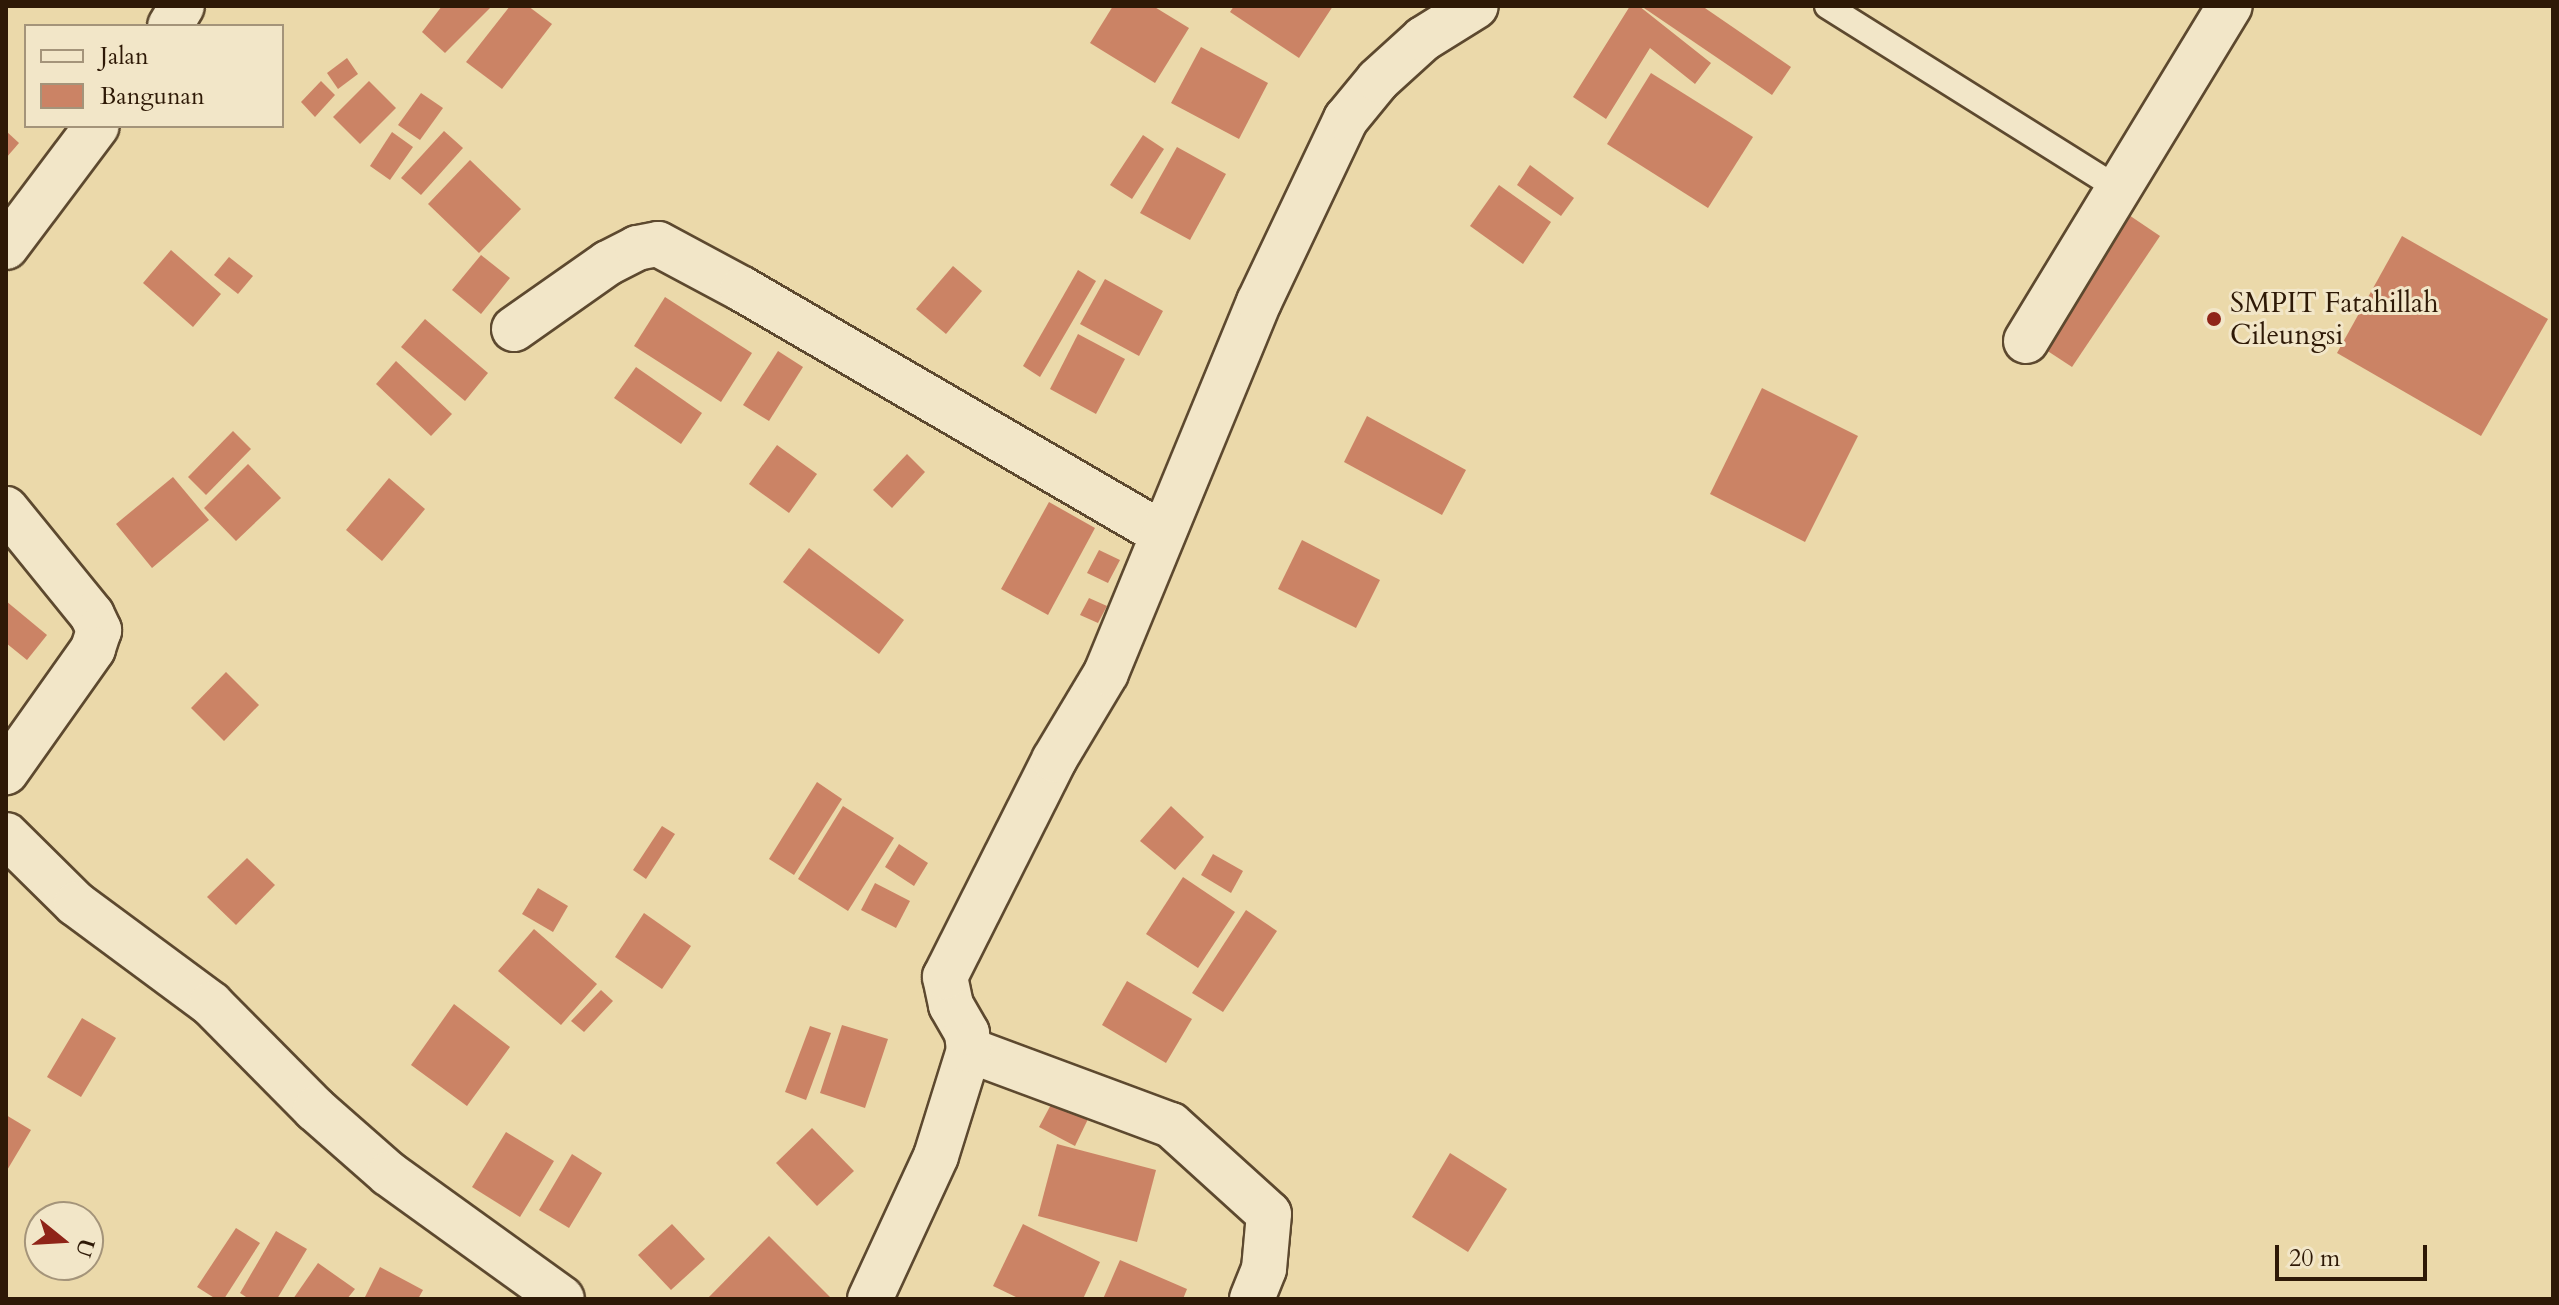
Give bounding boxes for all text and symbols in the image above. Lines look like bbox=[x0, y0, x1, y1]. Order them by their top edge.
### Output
legend bbox=[24, 24, 284, 128]
text: Jalan bbox=[100, 40, 149, 73]
text: Bangunan bbox=[100, 80, 205, 113]
place label: SMPIT Fatahillah Cileungsi bbox=[2230, 286, 2439, 352]
marker: SMPIT Fatahillah Cileungsi bbox=[2205, 310, 2223, 328]
north arrow bbox=[24, 1201, 104, 1281]
scale bar bbox=[2279, 1229, 2431, 1279]
text: U bbox=[68, 1235, 102, 1261]
text: 20 m bbox=[2289, 1242, 2340, 1275]

